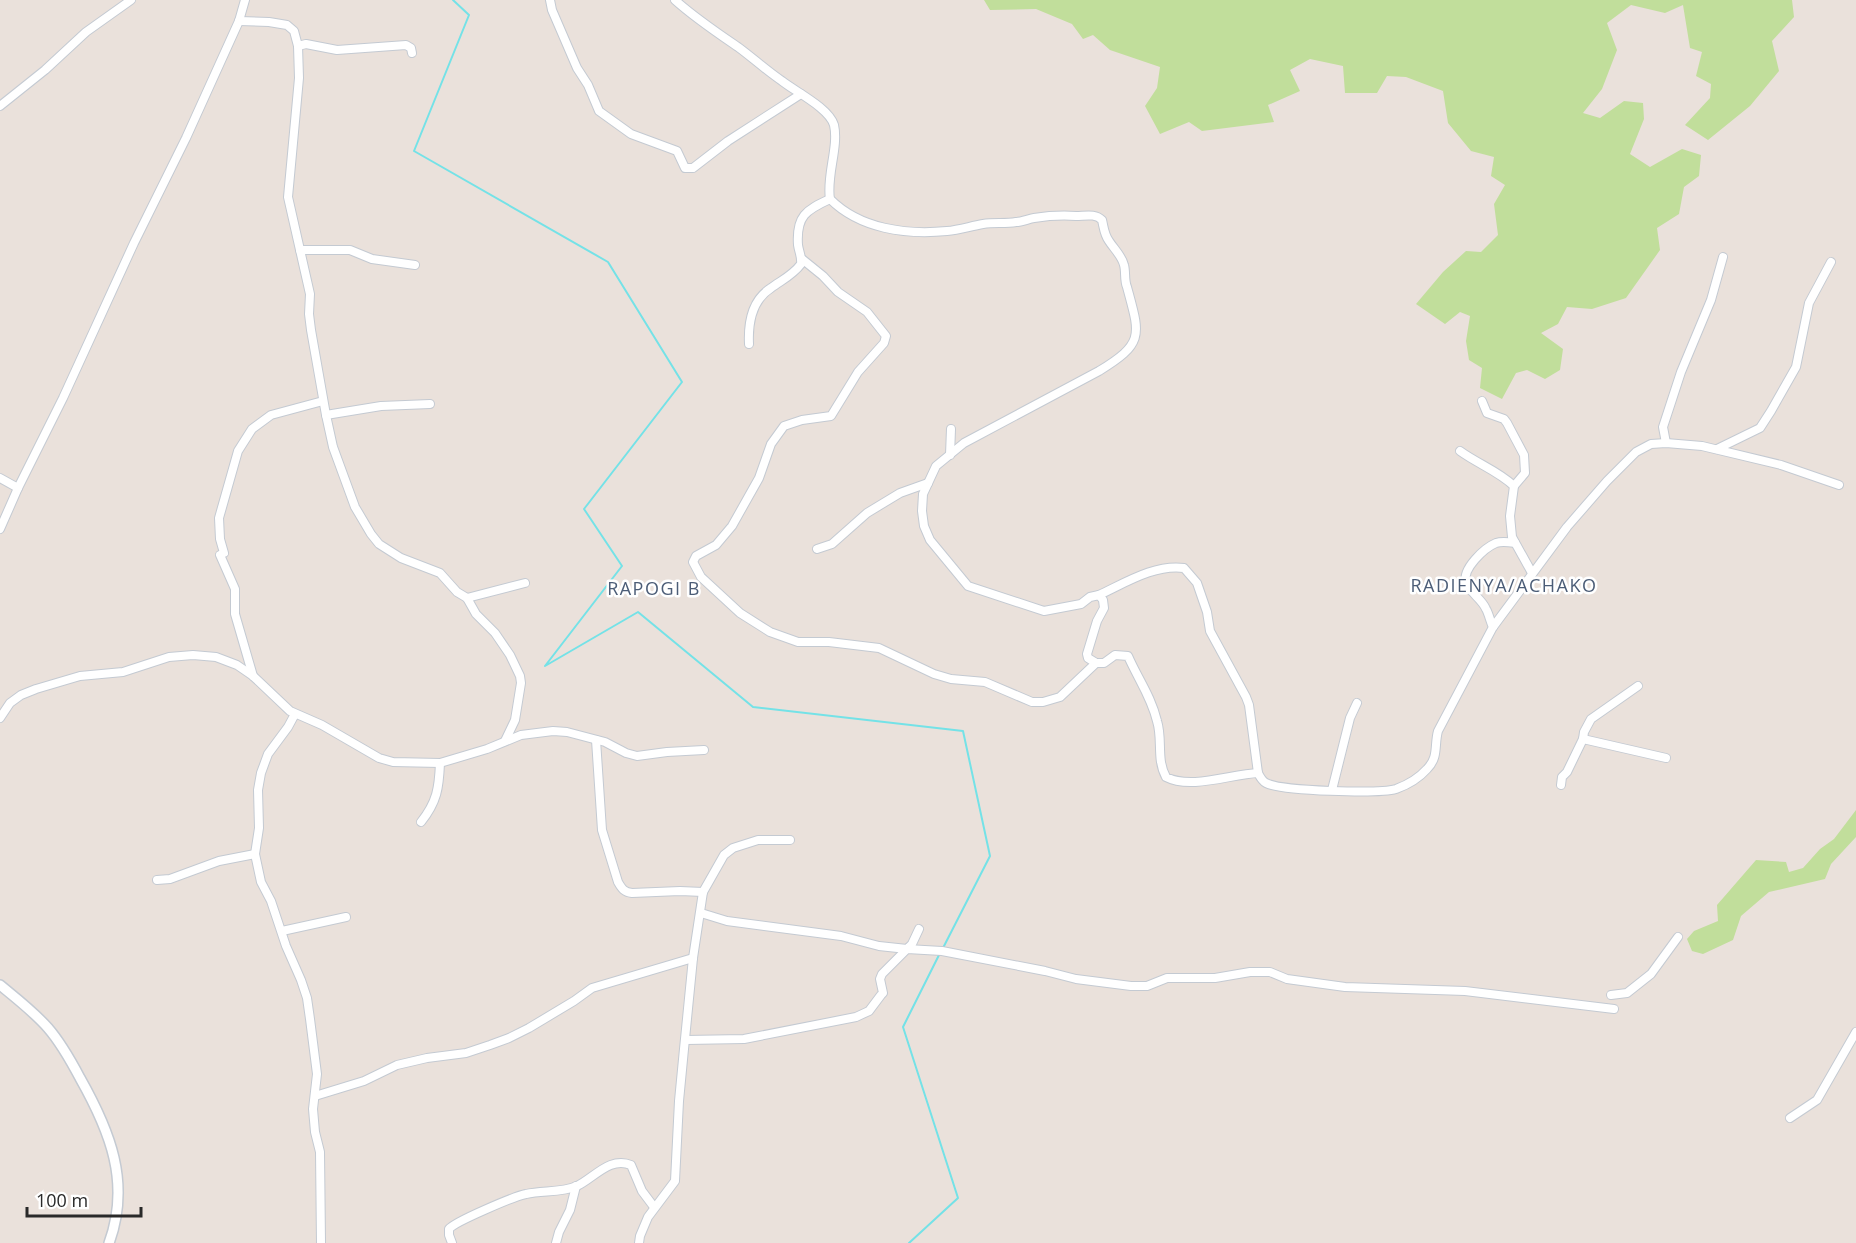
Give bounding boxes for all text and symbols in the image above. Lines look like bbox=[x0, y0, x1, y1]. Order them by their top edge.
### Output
district label: RADIENYA/ACHAKO bbox=[1410, 573, 1598, 597]
district label: RAPOGI B bbox=[607, 576, 701, 600]
scale bar bbox=[27, 1180, 141, 1218]
text: 100 m bbox=[36, 1188, 88, 1212]

